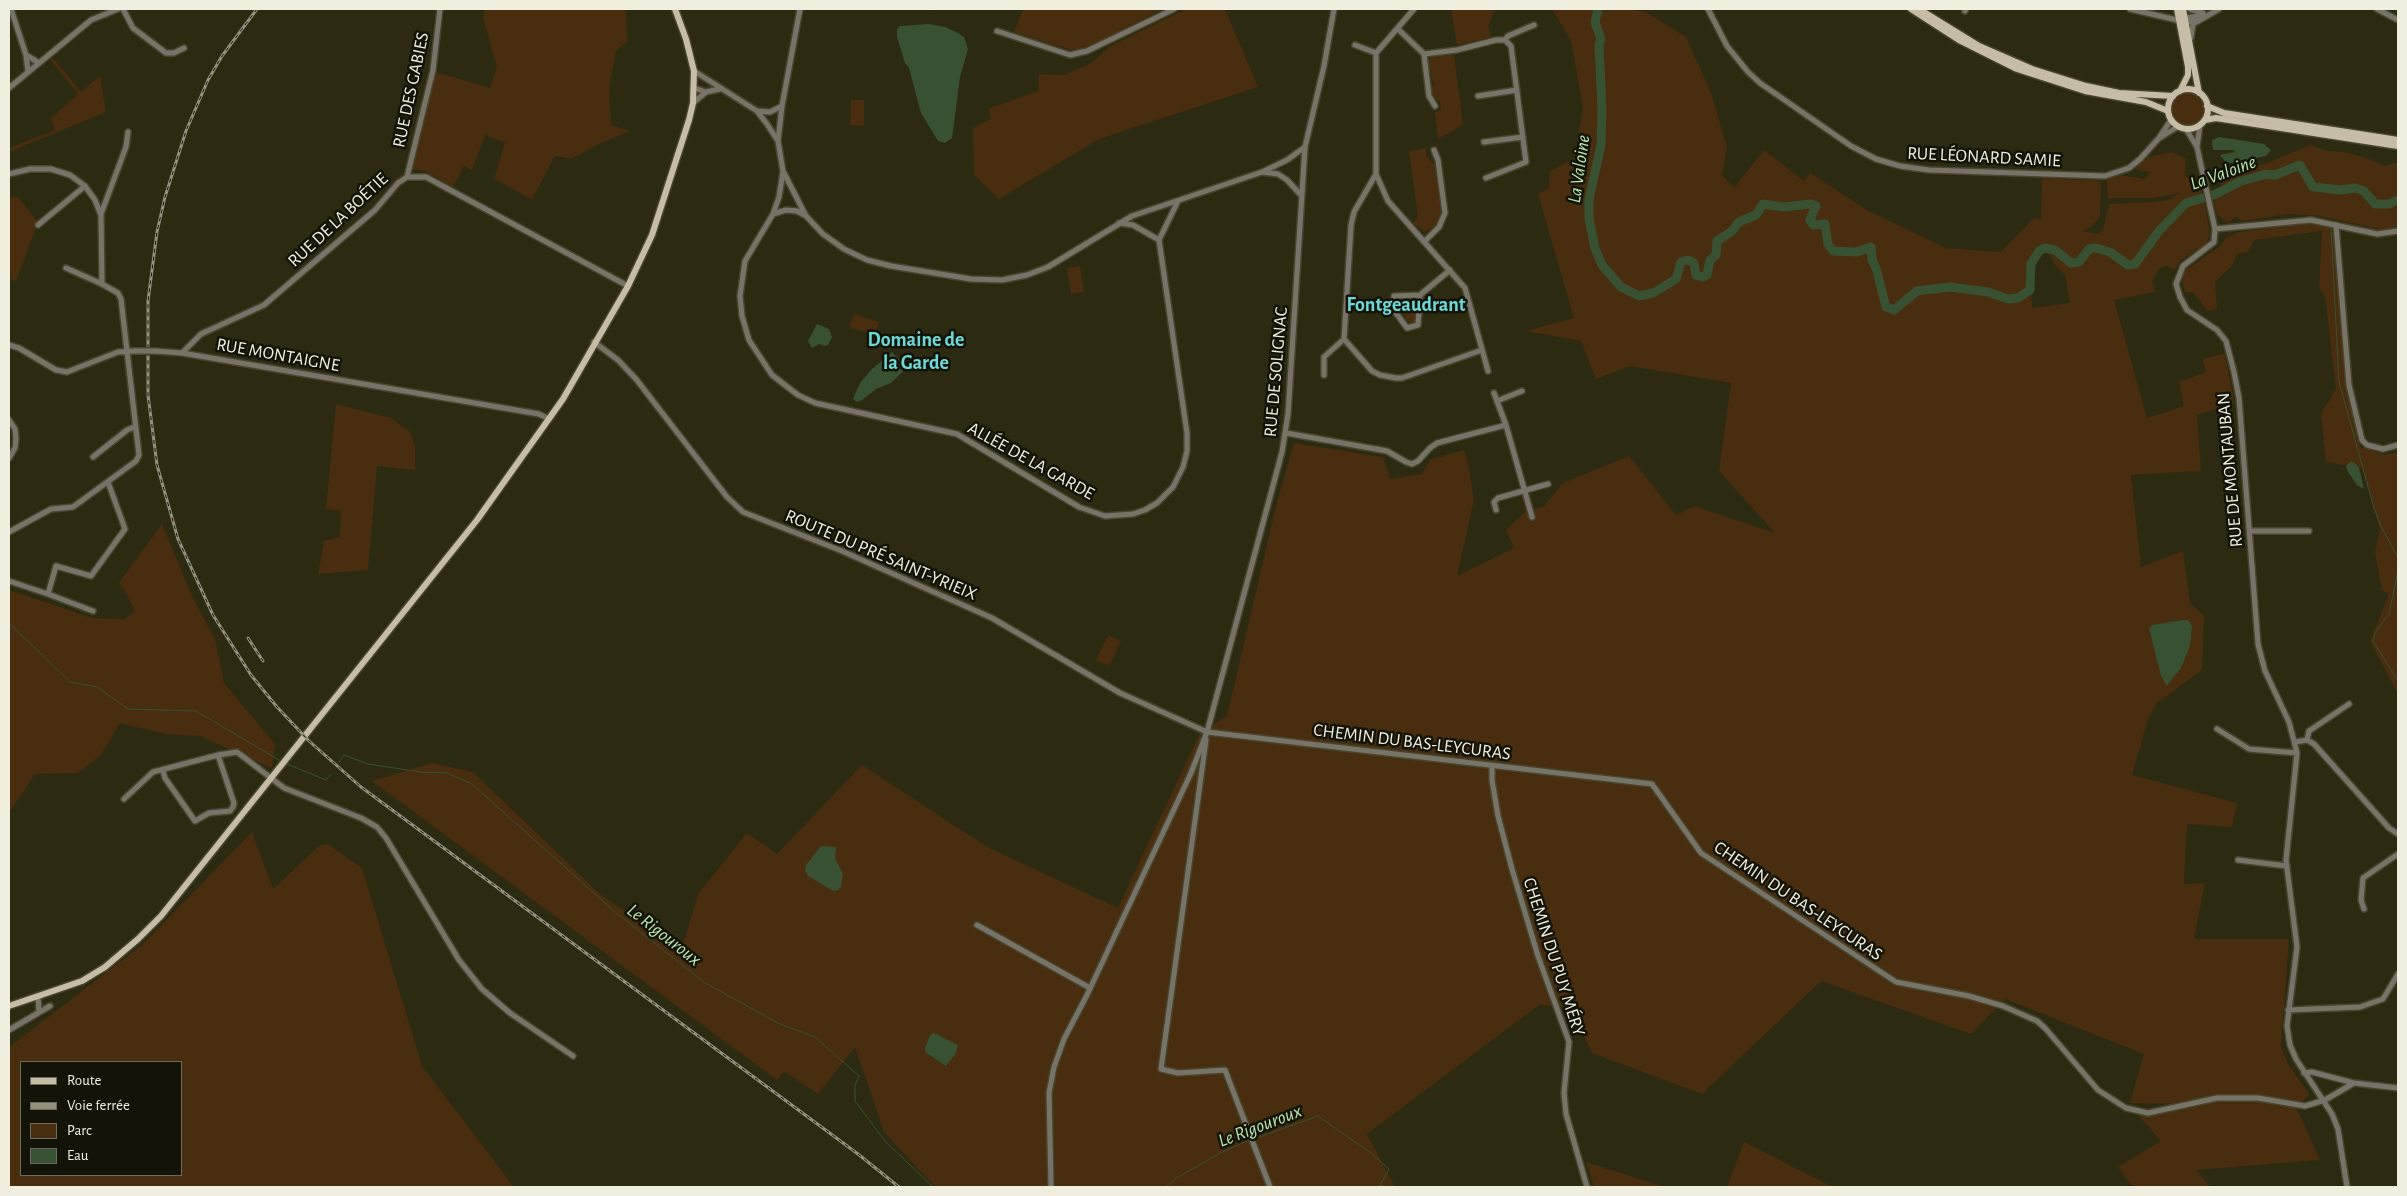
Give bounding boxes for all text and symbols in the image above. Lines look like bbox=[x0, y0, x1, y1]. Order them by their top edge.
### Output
street label: RUE DES GABIES bbox=[388, 30, 434, 150]
water label: La Valoine bbox=[1563, 133, 1595, 205]
street label: RUE LÉONARD SAMIE bbox=[1907, 142, 2061, 172]
water label: La Valoine bbox=[2187, 151, 2259, 195]
street label: RUE DE LA BOÉTIE bbox=[284, 168, 392, 272]
district label: Fontgeaudrant bbox=[1346, 293, 1466, 317]
street label: RUE DE SOLIGNAC bbox=[1260, 306, 1292, 438]
district label: Domaine de la Garde bbox=[868, 328, 964, 375]
street label: RUE MONTAIGNE bbox=[215, 334, 341, 376]
street label: RUE DE MONTAUBAN bbox=[2212, 392, 2248, 548]
street label: ALLÉE DE LA GARDE bbox=[964, 417, 1098, 505]
street label: ROUTE DU PRÉ SAINT-YRIEIX bbox=[782, 505, 980, 605]
street label: CHEMIN DU BAS-LEYCURAS bbox=[1312, 719, 1512, 765]
street label: CHEMIN DU BAS-LEYCURAS bbox=[1710, 837, 1886, 965]
street label: CHEMIN DU PUY MÉRY bbox=[1518, 875, 1590, 1039]
water label: Le Rigouroux bbox=[622, 899, 706, 971]
legend bbox=[20, 1061, 182, 1176]
text: Route bbox=[67, 1073, 101, 1088]
text: Voie ferrée bbox=[67, 1098, 130, 1113]
water label: Le Rigouroux bbox=[1215, 1100, 1305, 1152]
text: Parc bbox=[67, 1123, 92, 1138]
text: Eau bbox=[67, 1148, 89, 1163]

